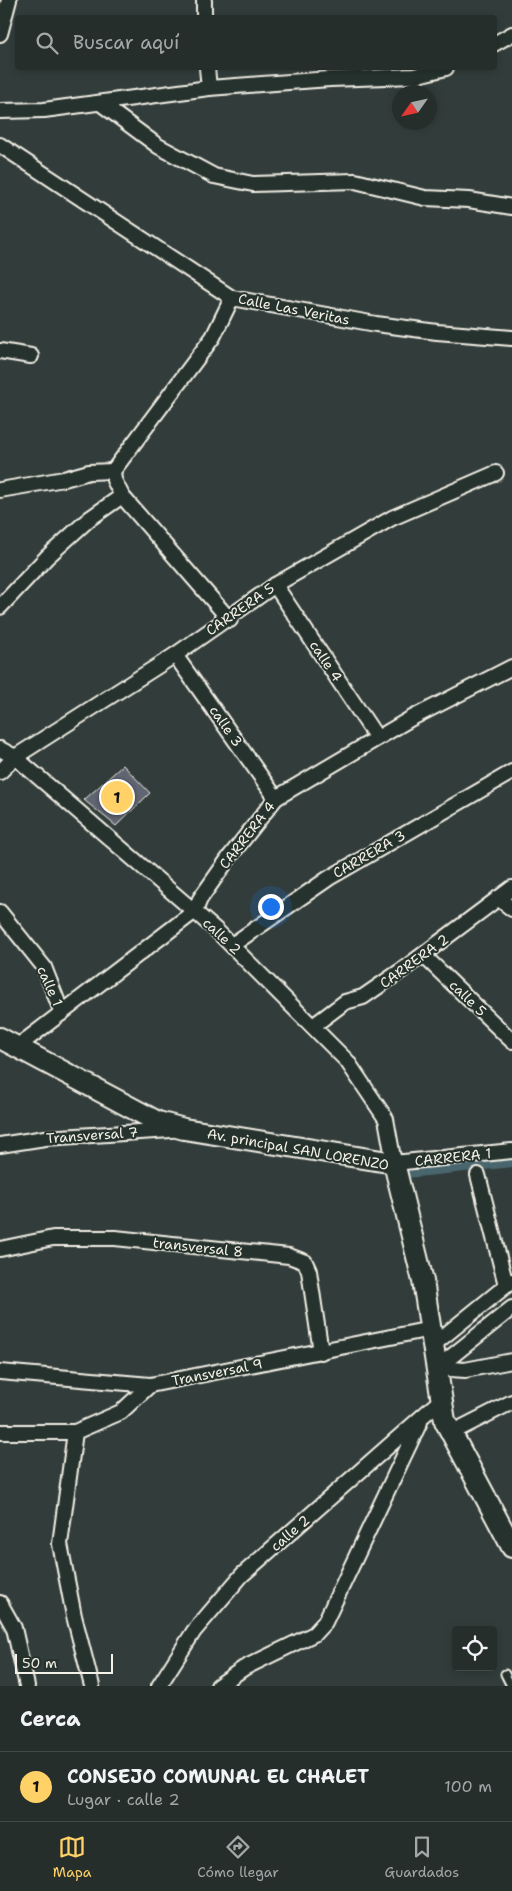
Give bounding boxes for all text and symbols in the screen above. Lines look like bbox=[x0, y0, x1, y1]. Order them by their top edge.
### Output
search box bbox=[15, 15, 497, 70]
icon: search bbox=[33, 29, 61, 57]
text: Buscar aquí bbox=[73, 30, 179, 55]
north arrow bbox=[392, 85, 437, 130]
street label: Calle Las Veritas bbox=[237, 289, 351, 329]
street label: CARRERA 5 bbox=[202, 579, 278, 639]
street label: calle 4 bbox=[306, 637, 346, 685]
street label: calle 3 bbox=[205, 702, 247, 750]
pin: 1 bbox=[101, 778, 133, 816]
street label: CARRERA 4 bbox=[215, 797, 279, 872]
street label: CARRERA 3 bbox=[330, 826, 408, 882]
your location bbox=[258, 894, 284, 920]
street label: calle 2 bbox=[199, 914, 245, 958]
street label: CARRERA 2 bbox=[376, 930, 452, 992]
street label: calle 1 bbox=[33, 963, 67, 1009]
street label: calle 5 bbox=[446, 976, 490, 1020]
street label: Transversal 7 bbox=[45, 1123, 139, 1147]
street label: Av. principal SAN LORENZO bbox=[206, 1124, 390, 1174]
street label: CARRERA 1 bbox=[414, 1144, 492, 1170]
street label: transversal 8 bbox=[152, 1233, 244, 1261]
street label: Transversal 9 bbox=[170, 1354, 264, 1390]
street label: calle 2 bbox=[267, 1511, 313, 1555]
map controls bbox=[452, 1626, 497, 1671]
button: locate bbox=[452, 1626, 497, 1671]
scale bar bbox=[15, 1651, 112, 1674]
text: 50 m bbox=[22, 1654, 57, 1672]
text: Cerca bbox=[20, 1705, 81, 1733]
text: CONSEJO COMUNAL EL CHALET bbox=[67, 1764, 369, 1789]
text: 1 bbox=[32, 1776, 40, 1797]
text: 100 m bbox=[444, 1776, 492, 1797]
text: Lugar · calle 2 bbox=[67, 1789, 180, 1810]
tab: Mapa bbox=[53, 1833, 92, 1881]
tab: Cómo llegar bbox=[197, 1833, 279, 1881]
tab: Guardados bbox=[385, 1833, 459, 1881]

